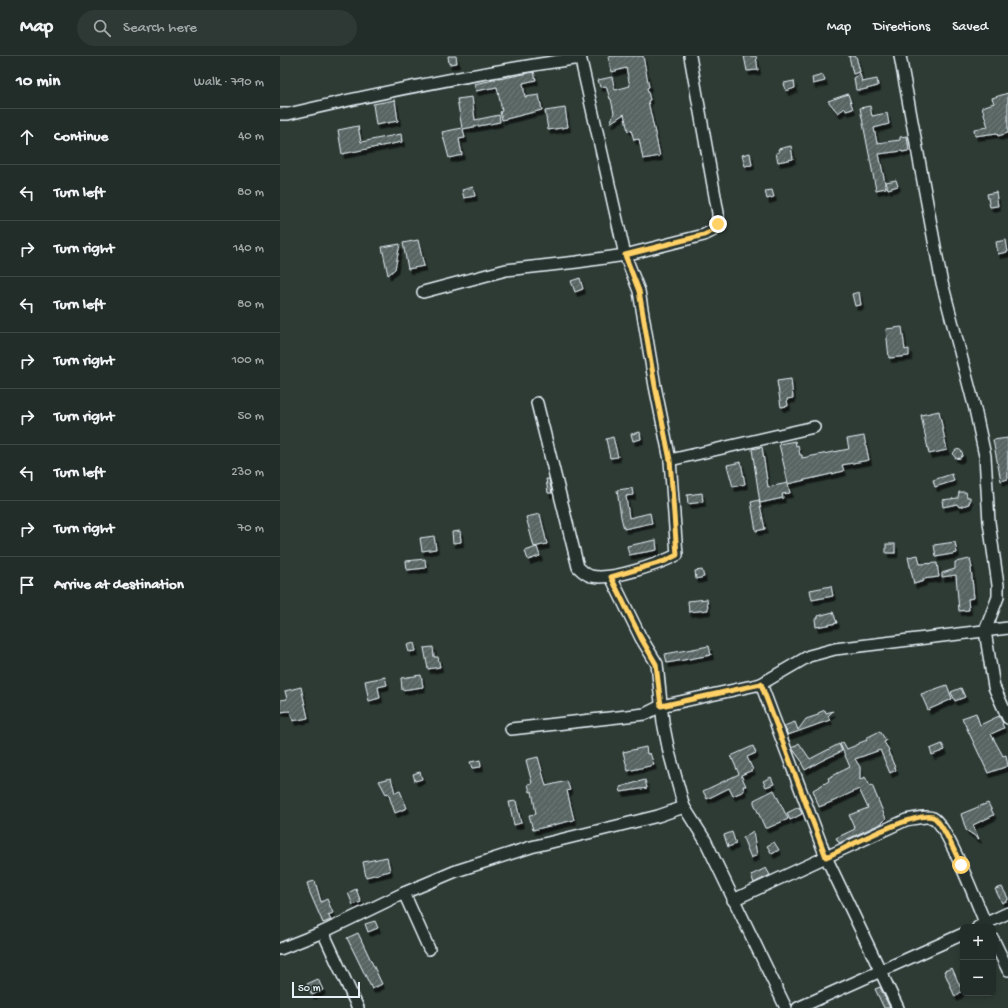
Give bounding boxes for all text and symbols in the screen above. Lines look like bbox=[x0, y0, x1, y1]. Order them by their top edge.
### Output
search box bbox=[77, 10, 357, 46]
text: Map bbox=[20, 16, 53, 39]
icon: search bbox=[91, 17, 113, 39]
text: Search here bbox=[123, 19, 197, 37]
text: Map bbox=[827, 19, 851, 36]
text: Directions bbox=[873, 19, 930, 36]
text: Saved bbox=[952, 19, 988, 36]
text: 10 min bbox=[16, 72, 60, 92]
text: Walk · 790 m bbox=[194, 75, 264, 90]
icon: ahead bbox=[16, 126, 38, 148]
text: Continue bbox=[54, 128, 108, 146]
text: 40 m bbox=[238, 129, 264, 144]
icon: left bbox=[16, 182, 38, 204]
text: Turn left bbox=[54, 184, 105, 202]
text: 80 m bbox=[237, 185, 264, 200]
route end bbox=[709, 215, 727, 233]
icon: right bbox=[16, 238, 38, 260]
text: Turn right bbox=[54, 240, 114, 258]
text: 140 m bbox=[233, 241, 264, 256]
icon: left bbox=[16, 294, 38, 316]
text: Turn left bbox=[54, 296, 105, 314]
text: 80 m bbox=[237, 297, 264, 312]
icon: right bbox=[16, 350, 38, 372]
text: Turn right bbox=[54, 352, 114, 370]
text: 100 m bbox=[232, 353, 264, 368]
icon: right bbox=[16, 406, 38, 428]
text: Turn right bbox=[54, 408, 114, 426]
text: 50 m bbox=[237, 409, 264, 424]
icon: left bbox=[16, 462, 38, 484]
text: Turn left bbox=[54, 464, 105, 482]
text: 230 m bbox=[231, 465, 264, 480]
icon: right bbox=[16, 518, 38, 540]
text: Turn right bbox=[54, 520, 114, 538]
text: 70 m bbox=[238, 521, 264, 536]
icon: arrive bbox=[16, 574, 38, 596]
text: Arrive at destination bbox=[54, 576, 184, 594]
route start bbox=[952, 856, 970, 874]
map controls bbox=[960, 924, 996, 996]
button: + bbox=[960, 924, 996, 960]
button: − bbox=[960, 960, 996, 996]
scale bar bbox=[292, 980, 360, 999]
text: 50 m bbox=[298, 983, 320, 995]

